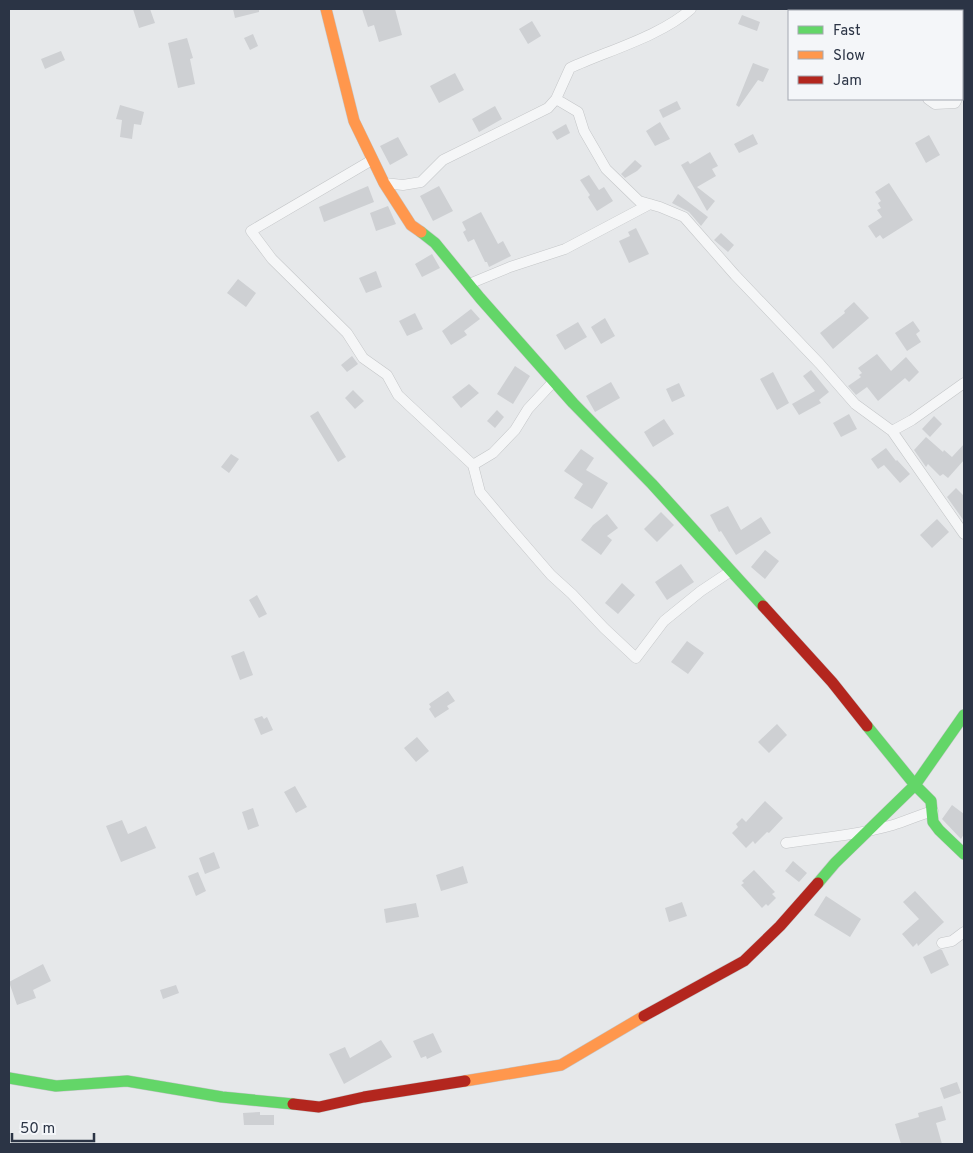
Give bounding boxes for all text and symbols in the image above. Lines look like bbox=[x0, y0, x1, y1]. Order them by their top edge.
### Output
legend bbox=[788, 10, 963, 100]
text: Fast bbox=[833, 22, 861, 41]
text: Slow bbox=[833, 47, 865, 66]
text: Jam bbox=[833, 72, 862, 91]
scale bar bbox=[12, 1110, 95, 1142]
text: 50 m bbox=[20, 1120, 55, 1139]

